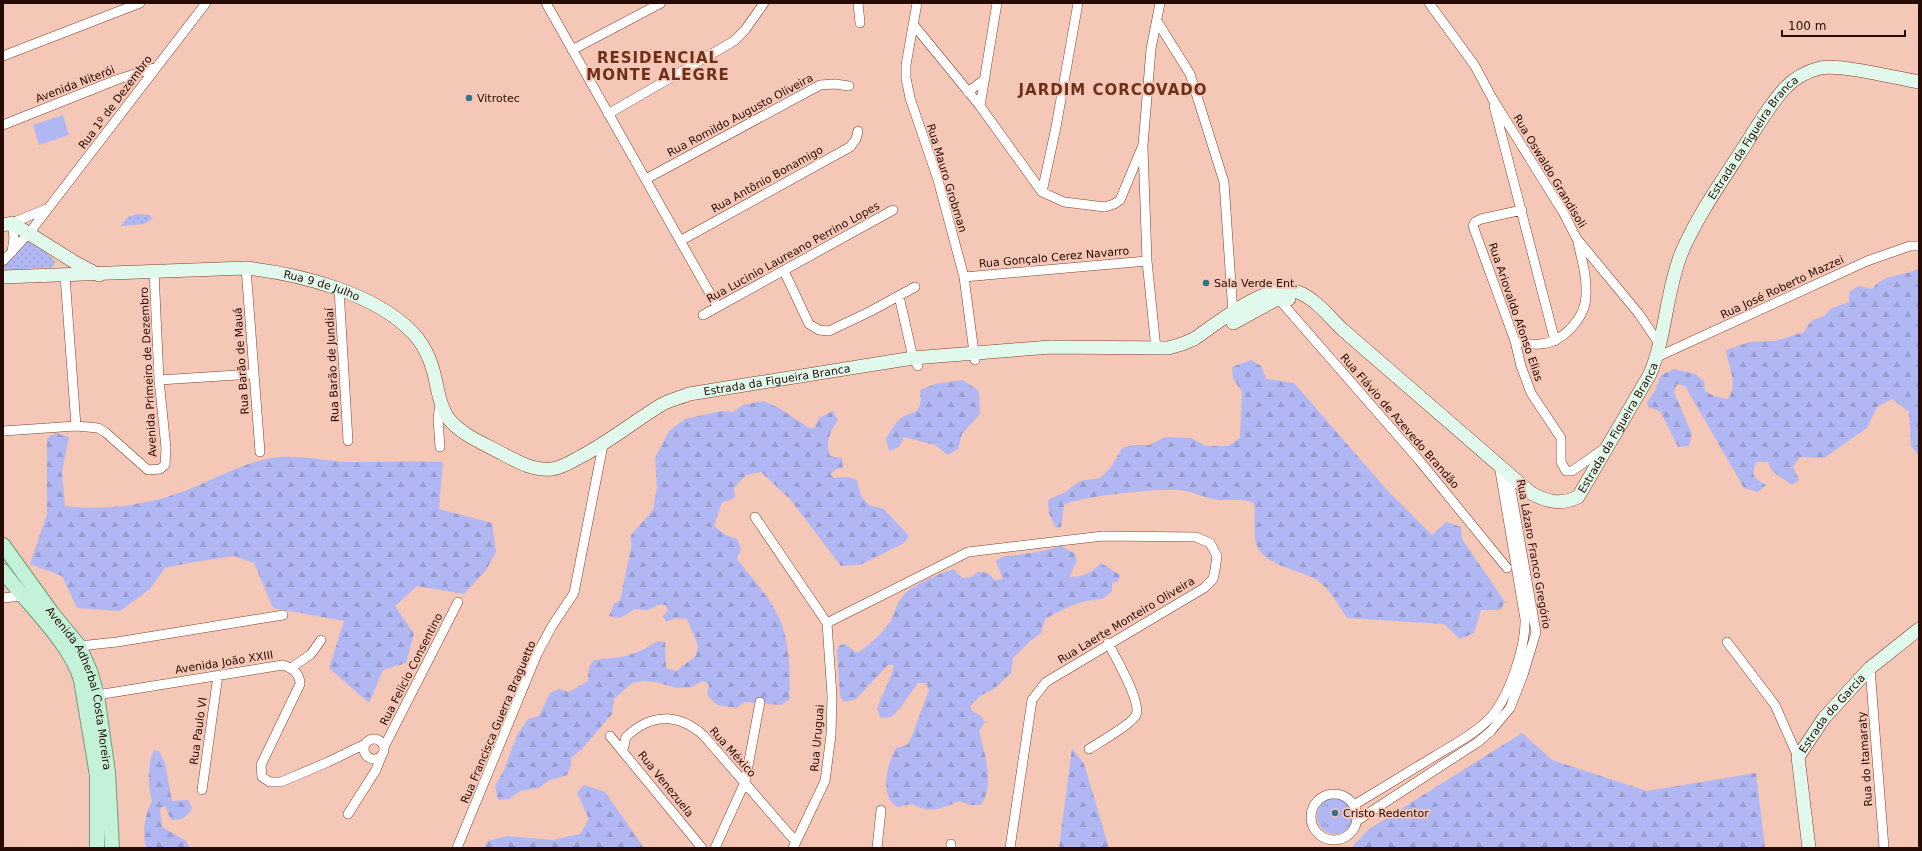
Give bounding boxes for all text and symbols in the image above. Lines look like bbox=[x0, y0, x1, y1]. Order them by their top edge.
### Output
scale bar bbox=[1782, 12, 1905, 38]
text: 100 m bbox=[1788, 19, 1826, 33]
district label: RESIDENCIAL MONTE ALEGRE bbox=[586, 49, 730, 84]
street label: Rua 1º de Dezembro bbox=[76, 53, 155, 152]
street label: Avenida Niterói bbox=[34, 63, 117, 106]
street label: Rua Romildo Augusto Oliveira bbox=[665, 71, 815, 160]
street label: Estrada da Figueira Branca bbox=[1706, 73, 1801, 202]
district label: JARDIM CORCOVADO bbox=[1018, 81, 1208, 99]
place label: Vitrotec bbox=[477, 92, 520, 105]
marker: Vitrotec bbox=[464, 93, 474, 103]
street label: Rua Oswaldo Grandisoli bbox=[1510, 112, 1589, 230]
street label: Rua Mauro Grobman bbox=[924, 122, 969, 234]
street label: Rua Antônio Bonamigo bbox=[709, 143, 826, 216]
street label: Rua Lucinio Laureano Perrino Lopes bbox=[705, 199, 882, 306]
street label: Rua Ariovaldo Afonso Elias bbox=[1486, 241, 1546, 384]
street label: Rua Gonçalo Cerez Navarro bbox=[978, 244, 1130, 271]
street label: Rua José Roberto Mazzei bbox=[1718, 253, 1846, 322]
street label: Rua 9 de Julho bbox=[282, 268, 362, 304]
place label: Sala Verde Ent. bbox=[1214, 277, 1298, 290]
marker: Sala Verde Ent. bbox=[1201, 278, 1211, 288]
street label: Avenida Primeiro de Dezembro bbox=[138, 286, 159, 457]
street label: Rua Barão de Mauá bbox=[231, 307, 252, 415]
street label: Rua Barão de Jundiaí bbox=[323, 307, 342, 422]
street label: Rua Flávio de Azevedo Brandão bbox=[1338, 351, 1462, 492]
street label: Estrada da Figueira Branca bbox=[1576, 361, 1661, 496]
street label: Estrada da Figueira Branca bbox=[703, 362, 851, 399]
street label: Rua Lázaro Franco Gregório bbox=[1514, 478, 1553, 630]
street label: Rua Laerte Monteiro Oliveira bbox=[1055, 574, 1197, 667]
street label: Avenida Adherbal Costa Moreira bbox=[43, 604, 114, 771]
street label: Rua Felicio Consentino bbox=[377, 611, 446, 728]
street label: Rua Francisca Guerra Braguetto bbox=[458, 639, 539, 806]
street label: Avenida João XXIII bbox=[174, 648, 274, 677]
street label: Estrada do Garcia bbox=[1796, 672, 1868, 756]
street label: Rua Paulo VI bbox=[187, 696, 210, 766]
street label: Rua Uruguai bbox=[808, 704, 827, 772]
street label: Rua do Itamaraty bbox=[1856, 710, 1875, 807]
street label: Rua México bbox=[707, 725, 759, 780]
street label: Rua Venezuela bbox=[635, 749, 696, 820]
place label: Cristo Redentor bbox=[1343, 807, 1429, 820]
marker: Cristo Redentor bbox=[1330, 808, 1340, 818]

